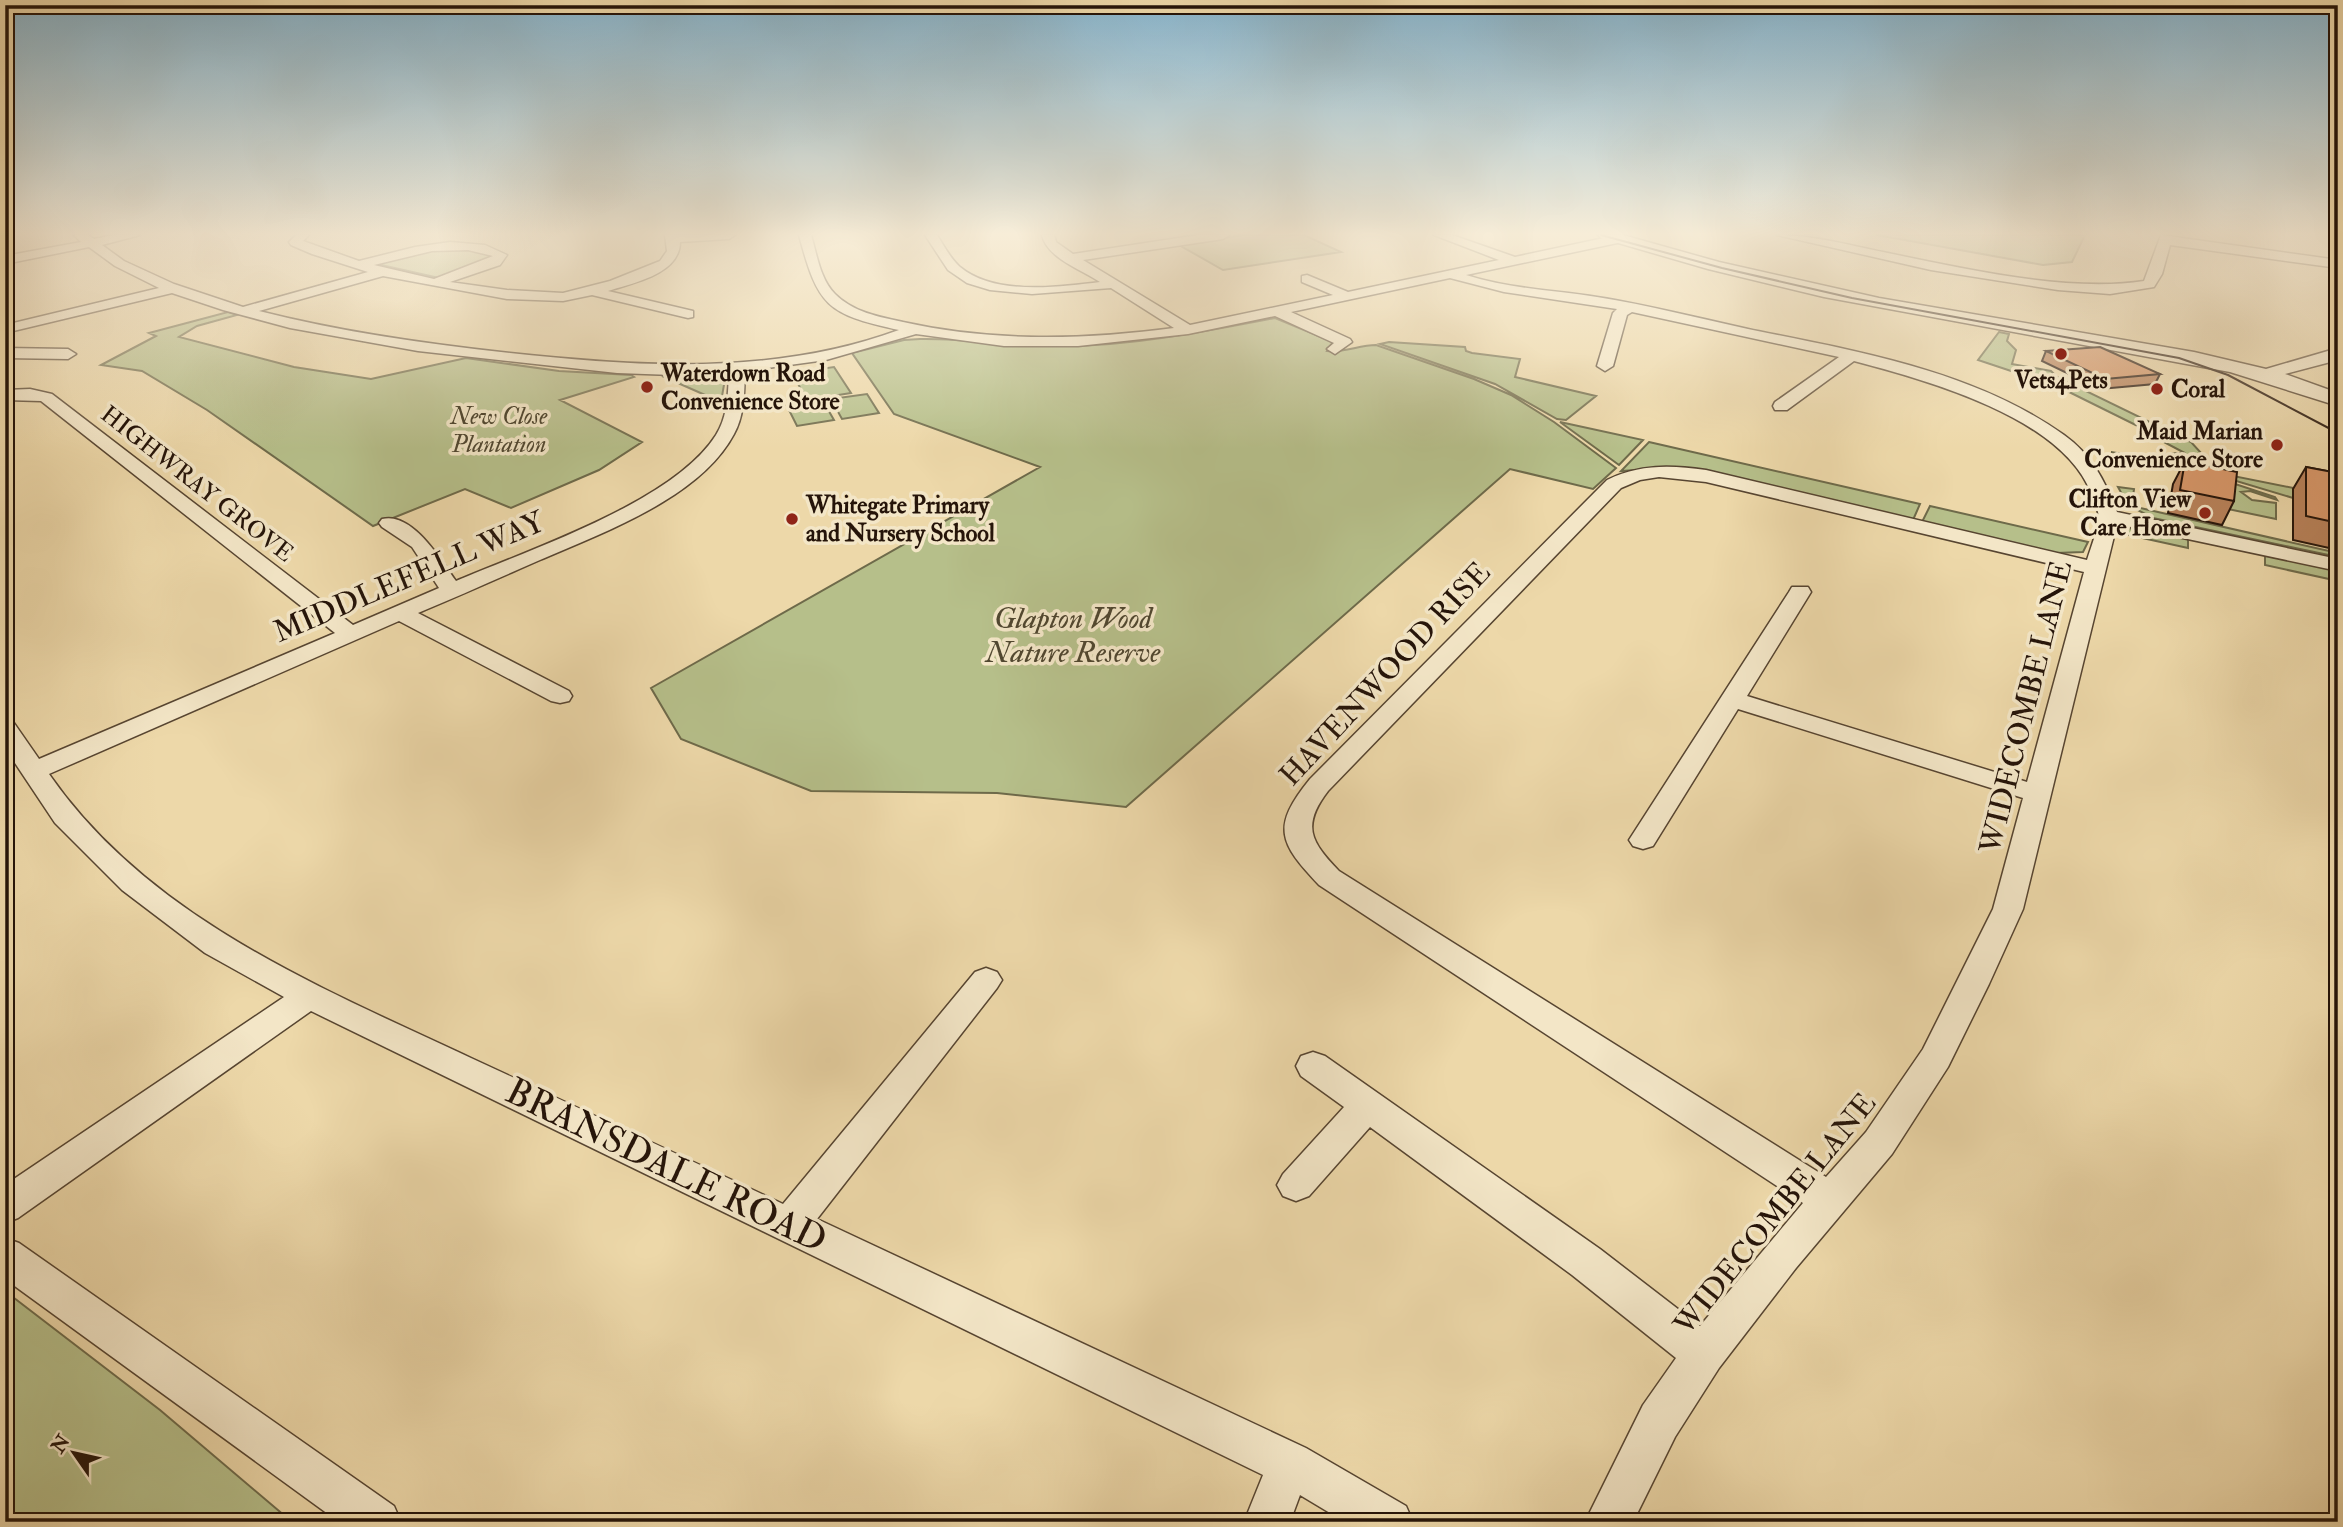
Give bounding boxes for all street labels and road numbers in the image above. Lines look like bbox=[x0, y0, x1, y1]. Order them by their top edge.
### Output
street label: HIGHWRAY GROVE bbox=[94, 399, 300, 569]
street label: MIDDLEFELL WAY bbox=[268, 503, 551, 651]
street label: HAVENWOOD RISE bbox=[1272, 554, 1498, 794]
street label: WIDECOMBE LANE bbox=[1971, 557, 2080, 858]
street label: BRANSDALE ROAD bbox=[498, 1068, 834, 1264]
street label: WIDECOMBE LANE bbox=[1665, 1086, 1884, 1343]

